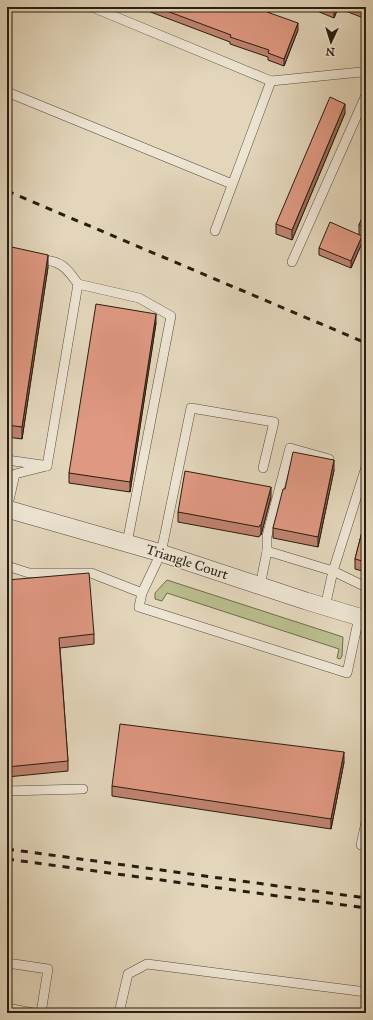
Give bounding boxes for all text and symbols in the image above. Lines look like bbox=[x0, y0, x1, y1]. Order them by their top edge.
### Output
north arrow bbox=[311, 22, 351, 62]
text: N bbox=[325, 45, 335, 58]
street label: Triangle Court bbox=[144, 541, 230, 583]

